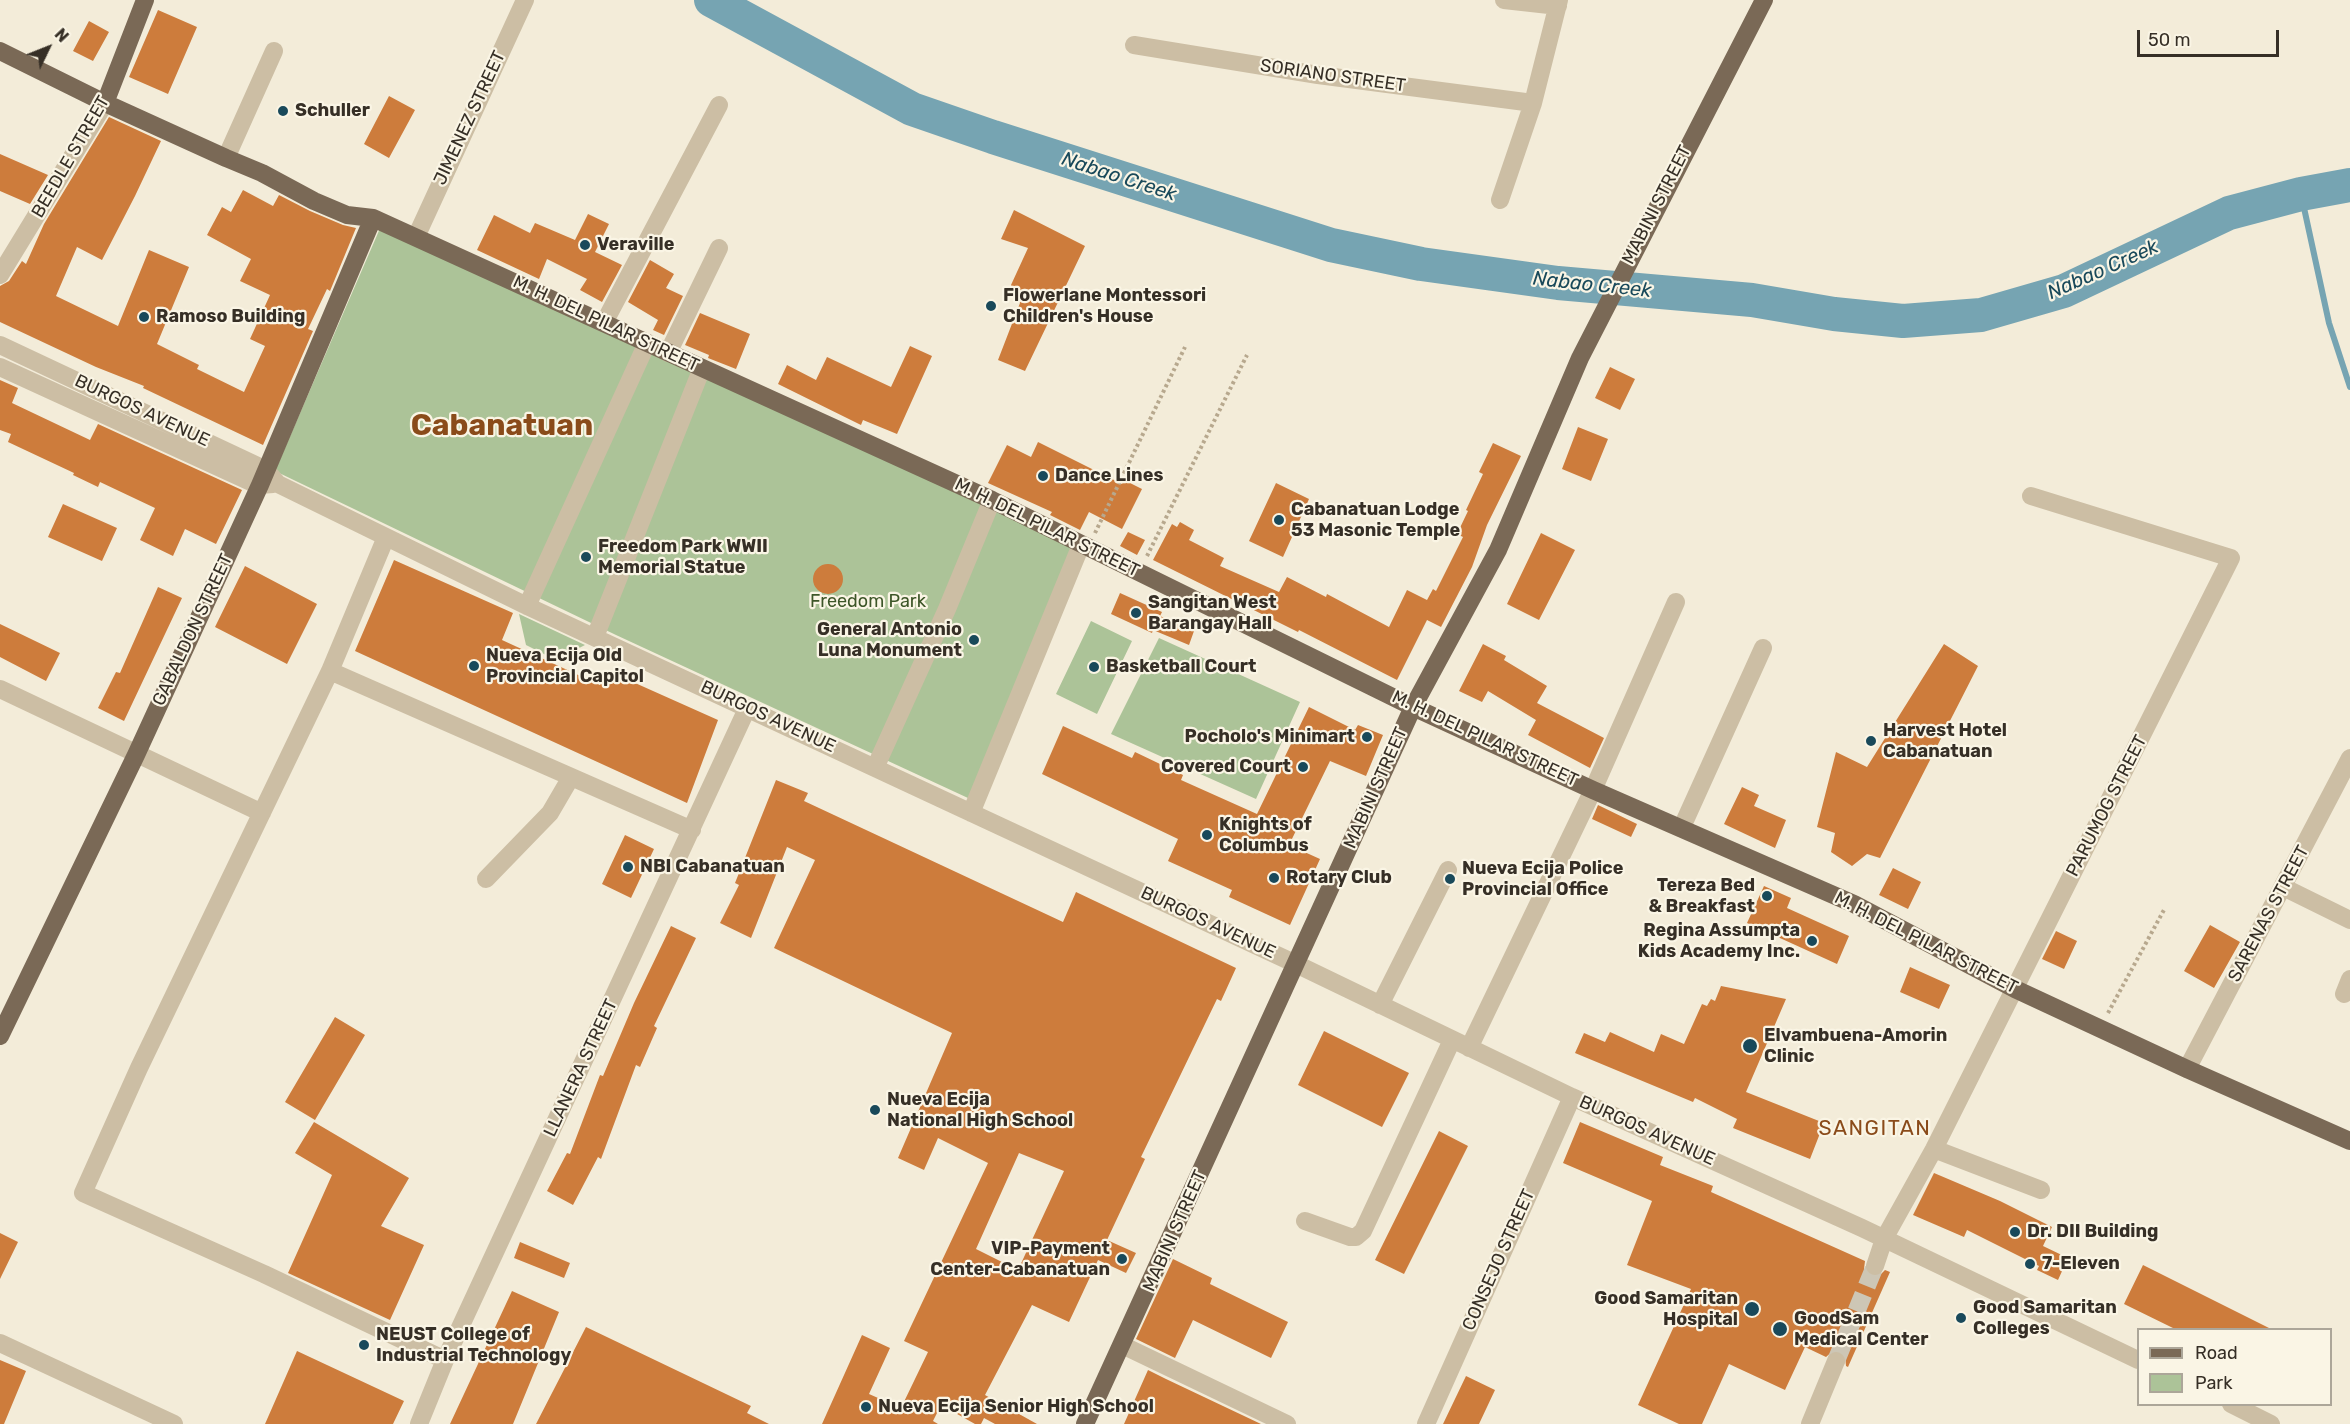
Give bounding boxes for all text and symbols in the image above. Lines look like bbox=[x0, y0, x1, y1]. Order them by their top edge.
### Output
north arrow bbox=[18, 18, 78, 78]
scale bar bbox=[2140, 18, 2282, 56]
text: N bbox=[51, 25, 72, 46]
text: 50 m bbox=[2148, 29, 2191, 51]
street label: JIMENEZ STREET bbox=[429, 47, 511, 189]
street label: SORIANO STREET bbox=[1259, 55, 1407, 97]
street label: BEEDLE STREET bbox=[27, 92, 115, 222]
place label: Schuller bbox=[295, 100, 370, 122]
marker: Schuller bbox=[276, 104, 290, 118]
street label: MABINI STREET bbox=[1618, 142, 1696, 268]
water label: Nabao Creek bbox=[1059, 147, 1179, 207]
place label: Veraville bbox=[597, 234, 674, 256]
water label: Nabao Creek bbox=[2044, 235, 2162, 305]
marker: Veraville bbox=[578, 238, 592, 252]
water label: Nabao Creek bbox=[1531, 267, 1653, 303]
street label: M. H. DEL PILAR STREET bbox=[509, 271, 703, 377]
place label: Flowerlane Montessori Children's House bbox=[1003, 285, 1206, 328]
marker: Flowerlane Montessori Children's House bbox=[984, 299, 998, 313]
place label: Ramoso Building bbox=[156, 306, 305, 328]
marker: Ramoso Building bbox=[137, 310, 151, 324]
street label: BURGOS AVENUE bbox=[71, 370, 213, 452]
district label: Cabanatuan bbox=[411, 408, 593, 444]
place label: Dance Lines bbox=[1055, 465, 1163, 487]
marker: Dance Lines bbox=[1036, 469, 1050, 483]
street label: M. H. DEL PILAR STREET bbox=[951, 474, 1143, 582]
place label: Cabanatuan Lodge 53 Masonic Temple bbox=[1291, 499, 1460, 542]
marker: Cabanatuan Lodge 53 Masonic Temple bbox=[1272, 513, 1286, 527]
place label: Freedom Park WWII Memorial Statue bbox=[598, 536, 768, 578]
marker: Freedom Park WWII Memorial Statue bbox=[579, 550, 593, 564]
street label: GABALDON STREET bbox=[148, 551, 238, 709]
park label: Freedom Park bbox=[810, 591, 926, 613]
place label: Sangitan West Barangay Hall bbox=[1148, 592, 1277, 634]
marker: Sangitan West Barangay Hall bbox=[1129, 606, 1143, 620]
place label: General Antonio Luna Monument bbox=[817, 619, 962, 662]
marker: General Antonio Luna Monument bbox=[967, 633, 981, 647]
place label: Nueva Ecija Old Provincial Capitol bbox=[486, 645, 644, 688]
place label: Basketball Court bbox=[1106, 656, 1256, 678]
marker: Nueva Ecija Old Provincial Capitol bbox=[467, 659, 481, 673]
marker: Basketball Court bbox=[1087, 660, 1101, 674]
street label: BURGOS AVENUE bbox=[697, 676, 839, 758]
street label: M. H. DEL PILAR STREET bbox=[1388, 686, 1582, 792]
place label: Harvest Hotel Cabanatuan bbox=[1883, 720, 2007, 762]
street label: MABINI STREET bbox=[1340, 724, 1412, 852]
place label: Pocholo's Minimart bbox=[1185, 726, 1355, 748]
marker: Pocholo's Minimart bbox=[1360, 730, 1374, 744]
street label: PARUMOG STREET bbox=[2062, 732, 2152, 880]
marker: Harvest Hotel Cabanatuan bbox=[1864, 734, 1878, 748]
place label: Covered Court bbox=[1161, 756, 1291, 778]
marker: Covered Court bbox=[1296, 760, 1310, 774]
place label: Knights of Columbus bbox=[1219, 814, 1312, 856]
marker: Knights of Columbus bbox=[1200, 828, 1214, 842]
street label: SARENAS STREET bbox=[2224, 842, 2314, 986]
place label: NBI Cabanatuan bbox=[640, 856, 785, 878]
place label: Nueva Ecija Police Provincial Office bbox=[1462, 858, 1623, 900]
marker: NBI Cabanatuan bbox=[621, 860, 635, 874]
place label: Rotary Club bbox=[1286, 867, 1392, 889]
marker: Rotary Club bbox=[1267, 871, 1281, 885]
marker: Nueva Ecija Police Provincial Office bbox=[1443, 872, 1457, 886]
place label: Tereza Bed & Breakfast bbox=[1648, 875, 1755, 918]
street label: BURGOS AVENUE bbox=[1137, 882, 1279, 964]
street label: M. H. DEL PILAR STREET bbox=[1831, 887, 2021, 999]
marker: Tereza Bed & Breakfast bbox=[1760, 889, 1774, 903]
place label: Regina Assumpta Kids Academy Inc. bbox=[1638, 920, 1800, 962]
marker: Regina Assumpta Kids Academy Inc. bbox=[1805, 934, 1819, 948]
street label: LLANERA STREET bbox=[540, 996, 622, 1140]
place label: Elvambuena-Amorin Clinic bbox=[1764, 1025, 1947, 1068]
marker: Elvambuena-Amorin Clinic bbox=[1741, 1037, 1759, 1055]
place label: Nueva Ecija National High School bbox=[887, 1089, 1073, 1132]
street label: BURGOS AVENUE bbox=[1576, 1091, 1718, 1171]
marker: Nueva Ecija National High School bbox=[868, 1103, 882, 1117]
district label: SANGITAN bbox=[1819, 1116, 1931, 1142]
street label: MABINI STREET bbox=[1139, 1167, 1211, 1295]
street label: CONSEJO STREET bbox=[1458, 1186, 1540, 1334]
place label: Dr. DII Building bbox=[2027, 1221, 2158, 1243]
marker: Dr. DII Building bbox=[2008, 1225, 2022, 1239]
place label: VIP-Payment Center-Cabanatuan bbox=[930, 1238, 1110, 1280]
marker: VIP-Payment Center-Cabanatuan bbox=[1115, 1252, 1129, 1266]
place label: 7-Eleven bbox=[2042, 1253, 2120, 1275]
marker: 7-Eleven bbox=[2023, 1257, 2037, 1271]
place label: Good Samaritan Hospital bbox=[1594, 1288, 1738, 1330]
place label: Good Samaritan Colleges bbox=[1973, 1297, 2117, 1340]
marker: Good Samaritan Hospital bbox=[1743, 1300, 1761, 1318]
place label: GoodSam Medical Center bbox=[1794, 1308, 1928, 1350]
marker: Good Samaritan Colleges bbox=[1954, 1311, 1968, 1325]
marker: GoodSam Medical Center bbox=[1771, 1320, 1789, 1338]
place label: NEUST College of Industrial Technology bbox=[376, 1324, 571, 1366]
legend bbox=[2137, 1328, 2332, 1406]
marker: NEUST College of Industrial Technology bbox=[357, 1338, 371, 1352]
text: Road bbox=[2195, 1342, 2238, 1364]
text: Park bbox=[2195, 1372, 2232, 1394]
place label: Nueva Ecija Senior High School bbox=[878, 1396, 1154, 1418]
marker: Nueva Ecija Senior High School bbox=[859, 1400, 873, 1414]

